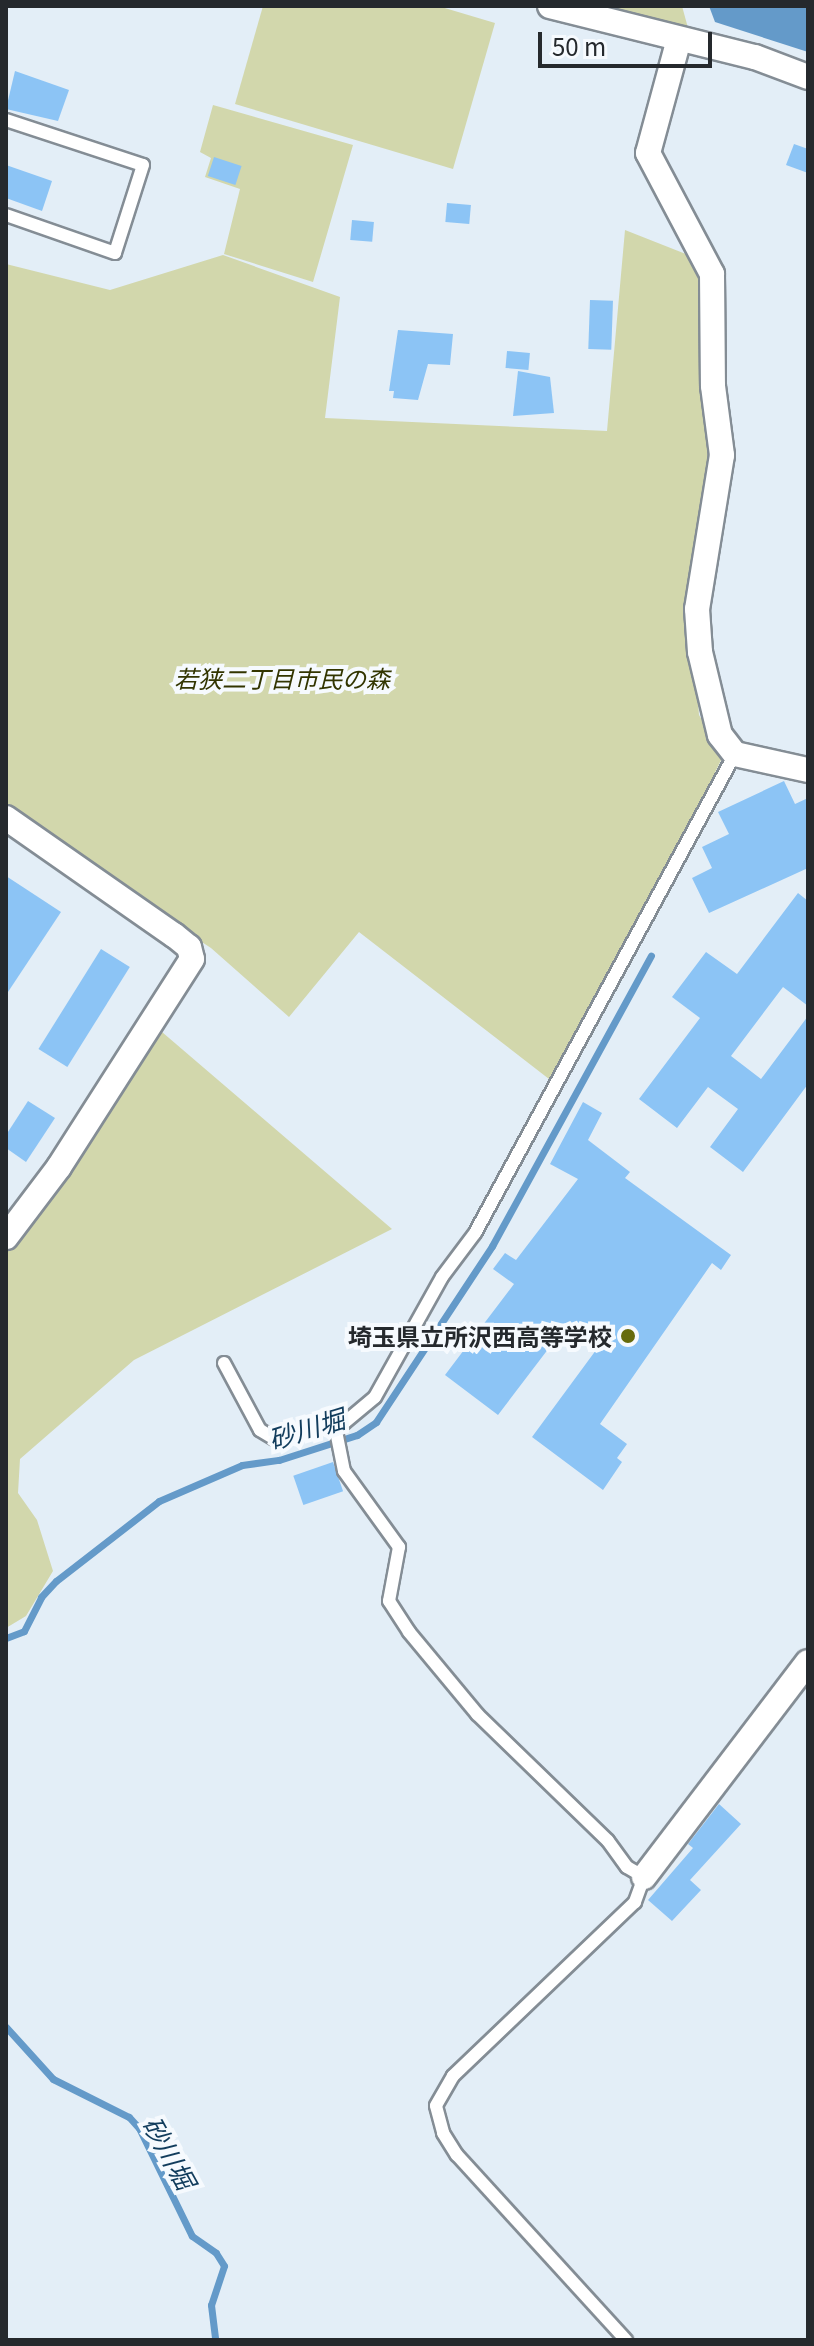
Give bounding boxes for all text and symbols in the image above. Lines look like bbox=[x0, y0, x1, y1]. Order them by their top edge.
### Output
scale bar bbox=[542, 16, 716, 66]
text: 50 m bbox=[552, 28, 606, 63]
park label: 若狭二丁目市民の森 bbox=[174, 664, 390, 692]
place label: 埼玉県立所沢西高等学校 bbox=[348, 1322, 612, 1350]
marker: 埼玉県立所沢西高等学校 bbox=[619, 1327, 637, 1345]
water label: 砂川堀 bbox=[264, 1402, 348, 1454]
water label: 砂川堀 bbox=[137, 2110, 203, 2194]

